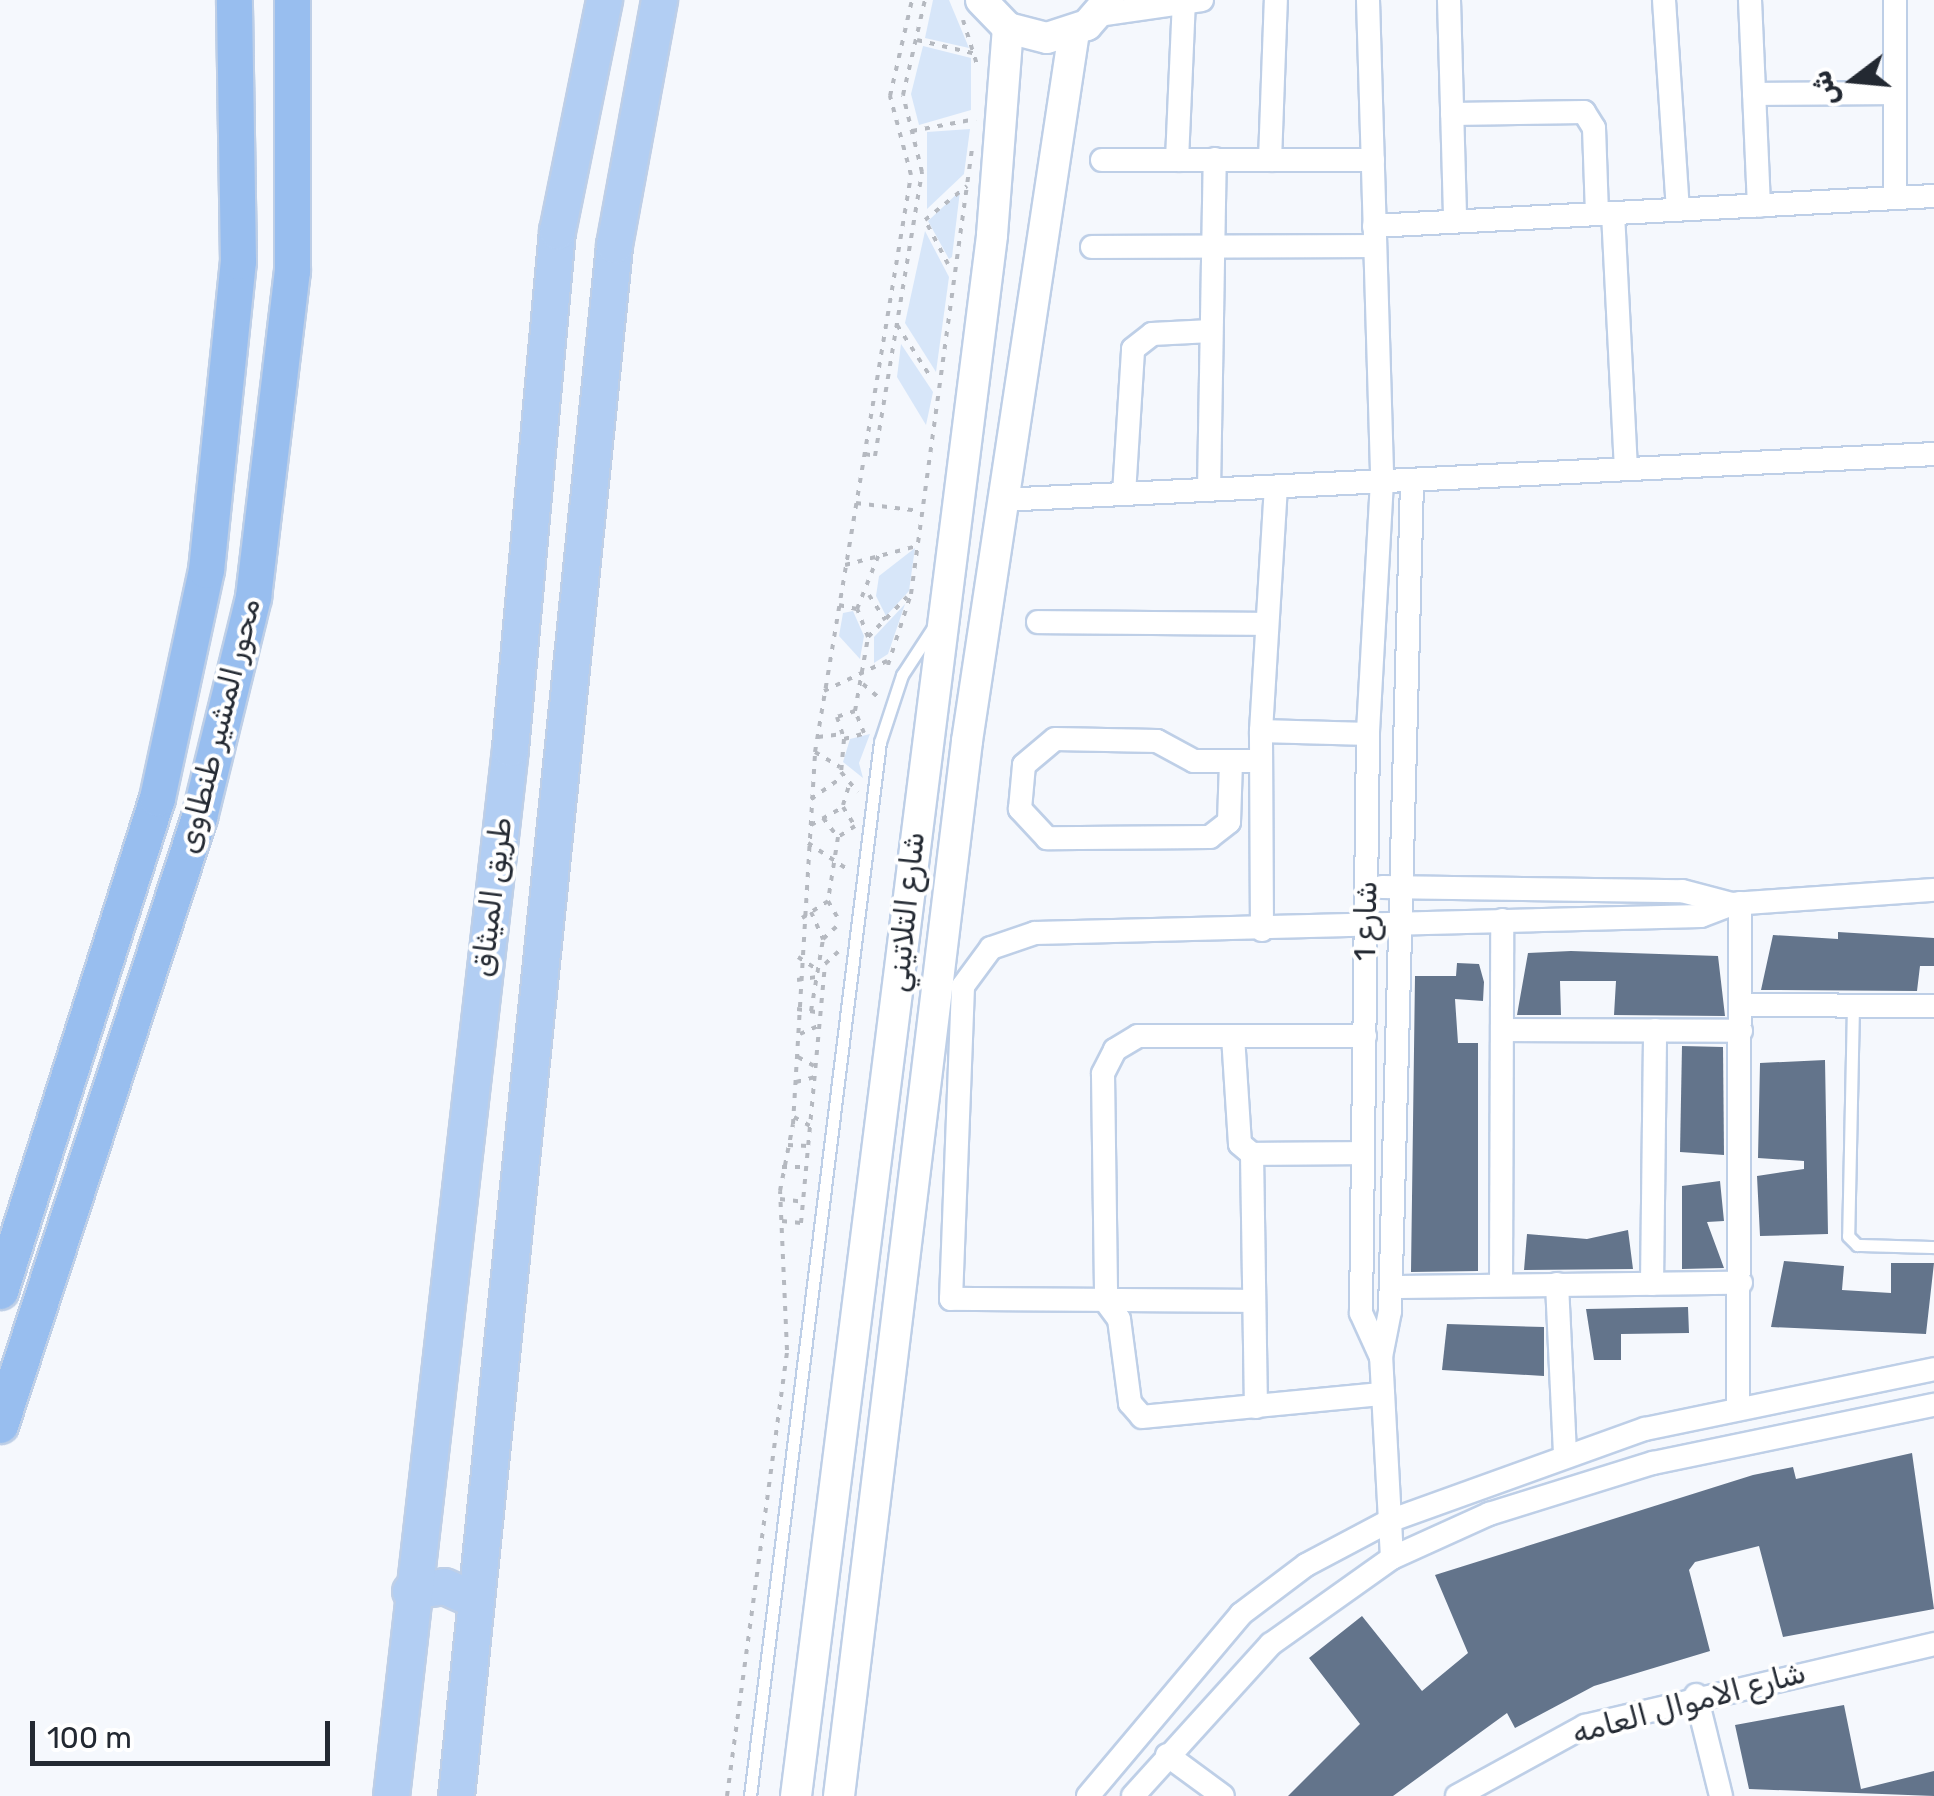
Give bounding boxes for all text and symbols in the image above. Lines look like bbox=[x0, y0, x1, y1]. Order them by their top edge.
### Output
north arrow bbox=[1804, 30, 1904, 130]
text: ش bbox=[1804, 67, 1845, 110]
street label: محور المشير طنطاوى bbox=[170, 595, 268, 857]
street label: طريق الميثاق bbox=[464, 815, 520, 979]
street label: شارع التلاتيني bbox=[880, 830, 932, 994]
street label: شارع 1 bbox=[1347, 881, 1385, 961]
street label: شارع الاموال العامه bbox=[1568, 1655, 1810, 1751]
scale bar bbox=[35, 1701, 335, 1763]
text: 100 m bbox=[47, 1720, 132, 1756]

